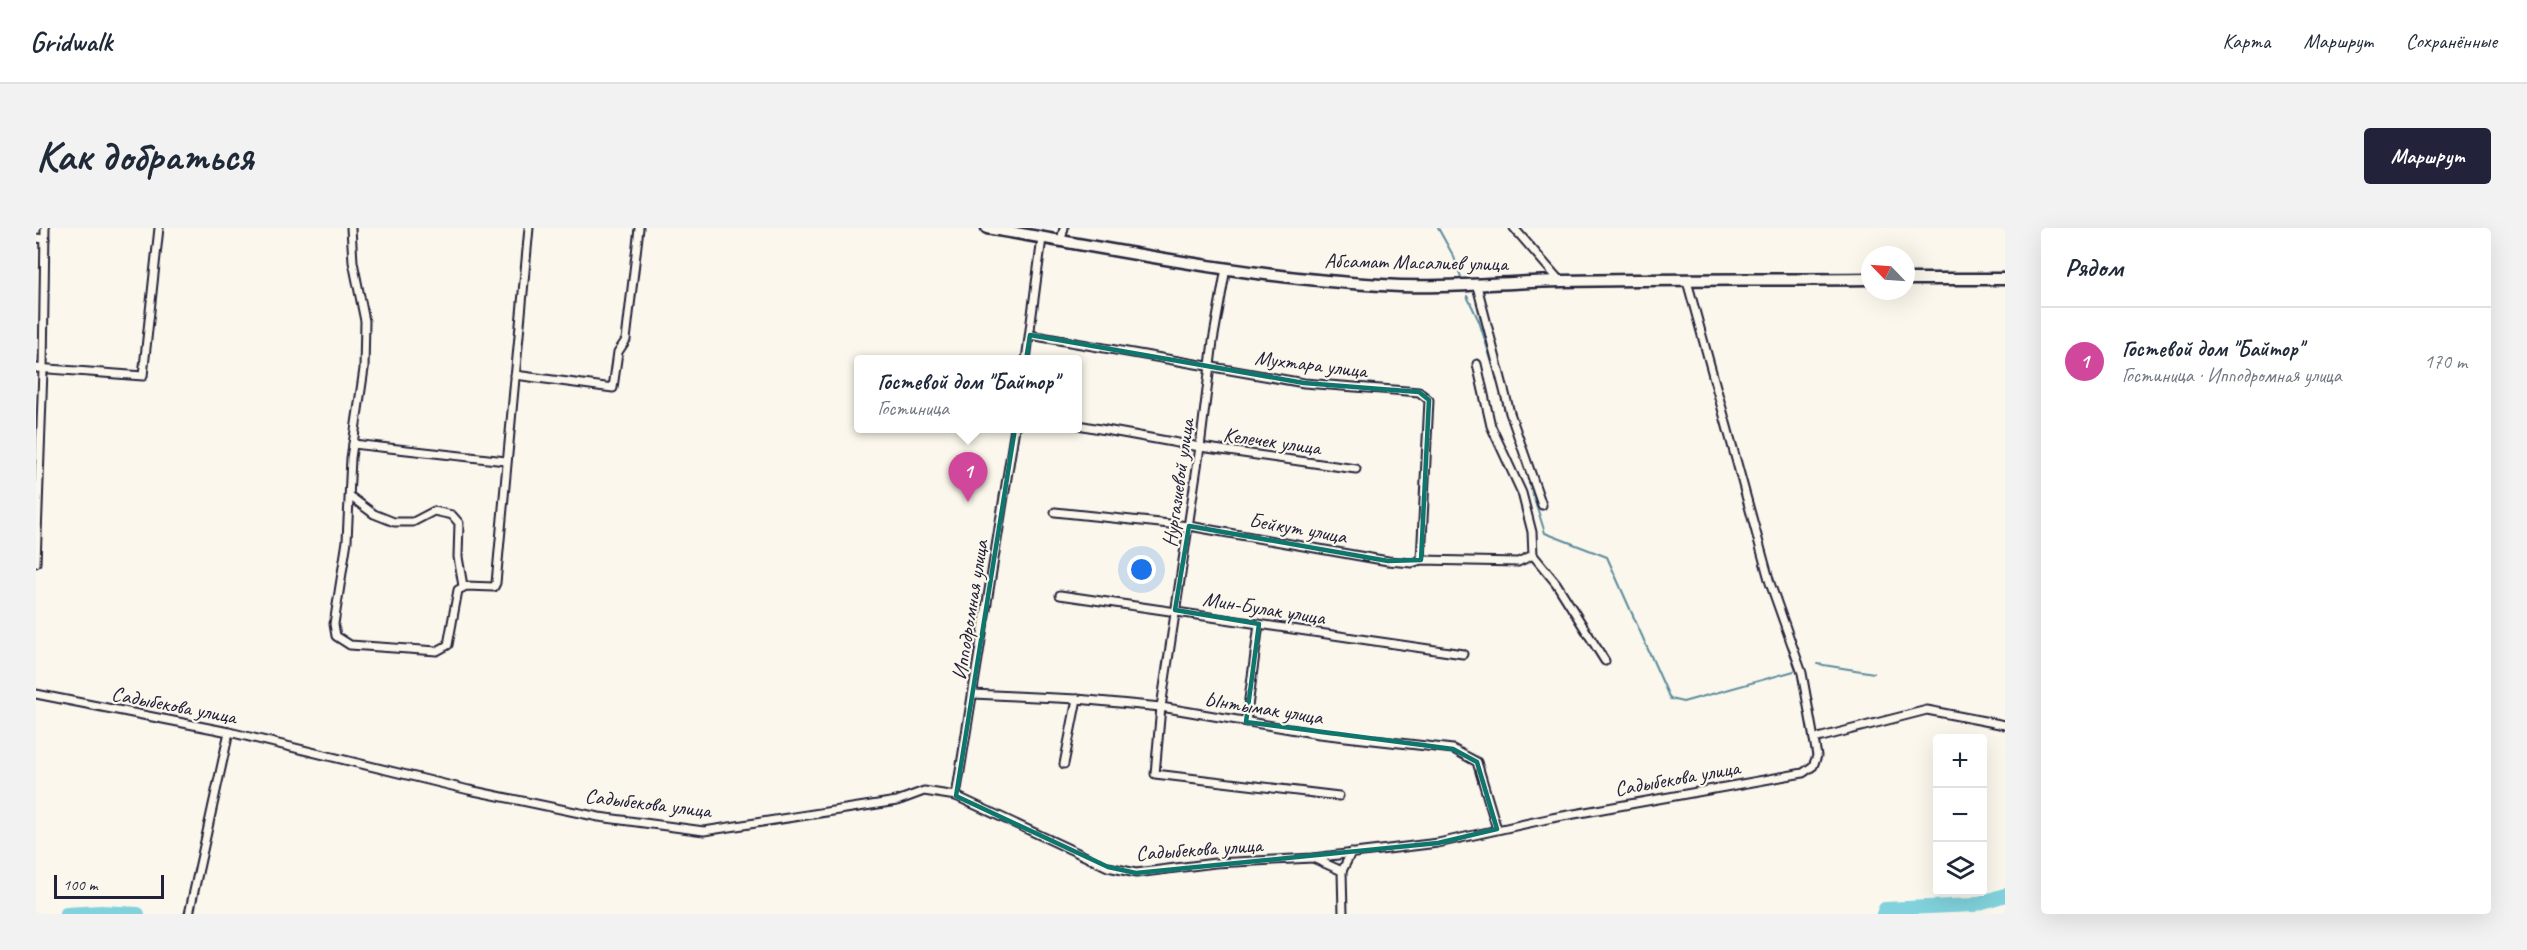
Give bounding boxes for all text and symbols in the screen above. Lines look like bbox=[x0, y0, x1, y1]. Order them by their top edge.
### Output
text: Gridwalk bbox=[30, 24, 112, 59]
text: Карта bbox=[2222, 28, 2271, 54]
text: Маршрут bbox=[2304, 28, 2373, 54]
text: Сохранённые bbox=[2406, 28, 2497, 54]
button: Маршрут bbox=[2364, 128, 2491, 184]
text: Как добраться bbox=[36, 130, 253, 183]
north arrow bbox=[1861, 246, 1915, 300]
street label: Абсамат Масалиев улица bbox=[1324, 247, 1510, 277]
text: Рядом bbox=[2065, 251, 2123, 284]
text: Гостевой дом "Байтор" bbox=[2122, 335, 2303, 363]
street label: Мухтара улица bbox=[1253, 344, 1371, 384]
text: 1 bbox=[2080, 349, 2089, 374]
text: 170 m bbox=[2424, 349, 2467, 374]
popup bbox=[854, 355, 1082, 433]
text: Гостиница · Ипподромная улица bbox=[2122, 363, 2341, 388]
text: Гостевой дом "Байтор" bbox=[877, 368, 1059, 396]
text: Гостиница bbox=[877, 396, 949, 421]
street label: Нургазиевой улица bbox=[1156, 415, 1200, 549]
street label: Келечек улица bbox=[1222, 421, 1325, 461]
pin: 1 bbox=[948, 452, 988, 502]
street label: Бейкут улица bbox=[1247, 507, 1350, 550]
street label: Ипподромная улица bbox=[946, 536, 994, 682]
your location bbox=[1127, 555, 1156, 584]
street label: Мин-Булак улица bbox=[1201, 586, 1328, 631]
street label: Садыбекова улица bbox=[109, 680, 241, 730]
street label: Ынтымак улица bbox=[1203, 686, 1326, 730]
map controls bbox=[1933, 734, 1987, 896]
button: + bbox=[1933, 734, 1987, 788]
street label: Садыбекова улица bbox=[1612, 754, 1744, 802]
street label: Садыбекова улица bbox=[584, 782, 715, 824]
button: − bbox=[1933, 788, 1987, 842]
street label: Садыбекова улица bbox=[1135, 831, 1265, 866]
button: layers bbox=[1933, 842, 1987, 896]
scale bar bbox=[54, 872, 164, 900]
text: 100 m bbox=[63, 875, 97, 895]

